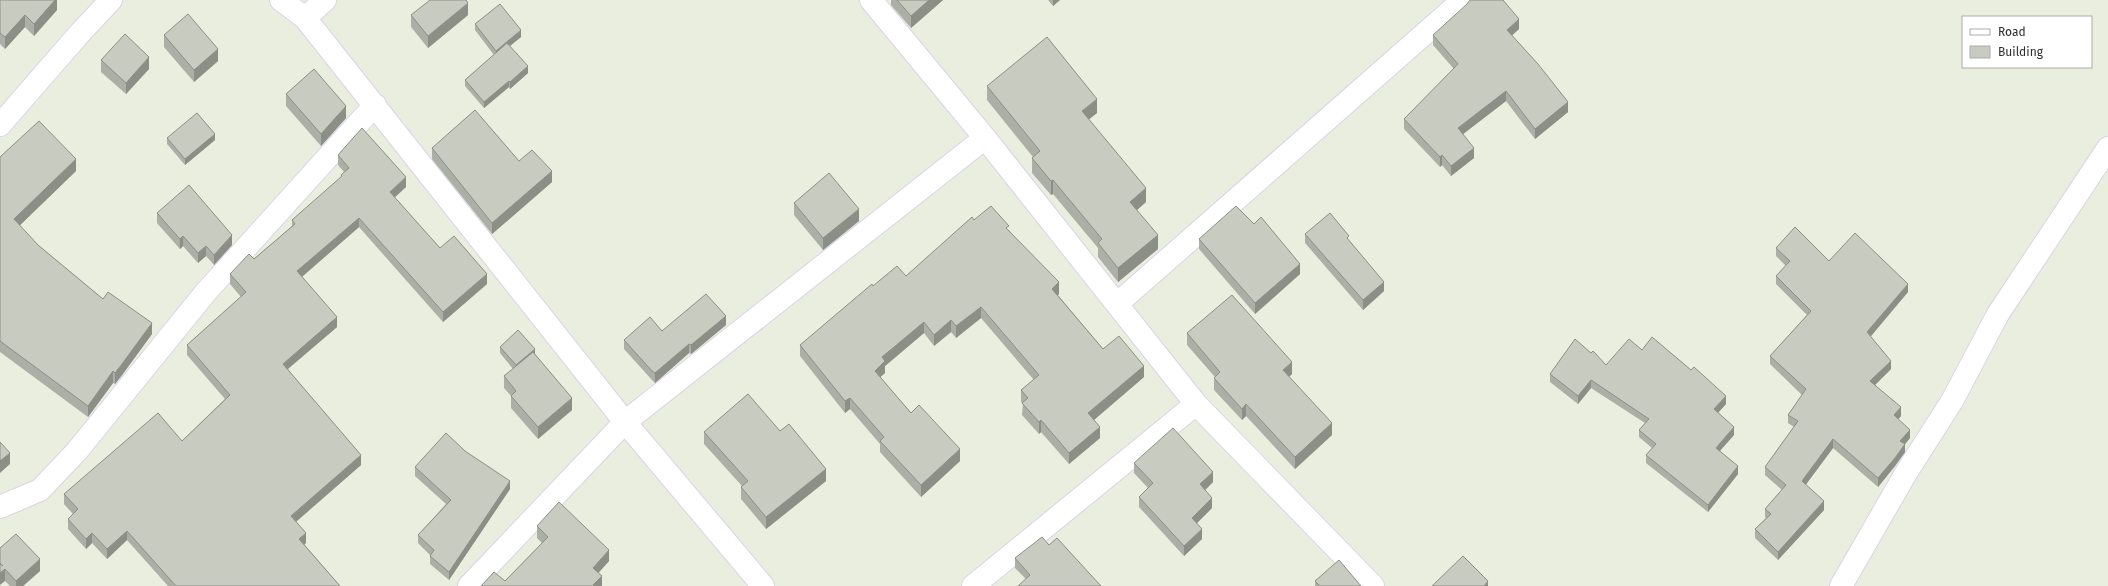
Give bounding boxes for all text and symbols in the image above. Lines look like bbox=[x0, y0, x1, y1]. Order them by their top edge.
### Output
legend bbox=[1962, 16, 2092, 68]
text: Road bbox=[1998, 25, 2026, 39]
text: Building bbox=[1998, 45, 2044, 59]

